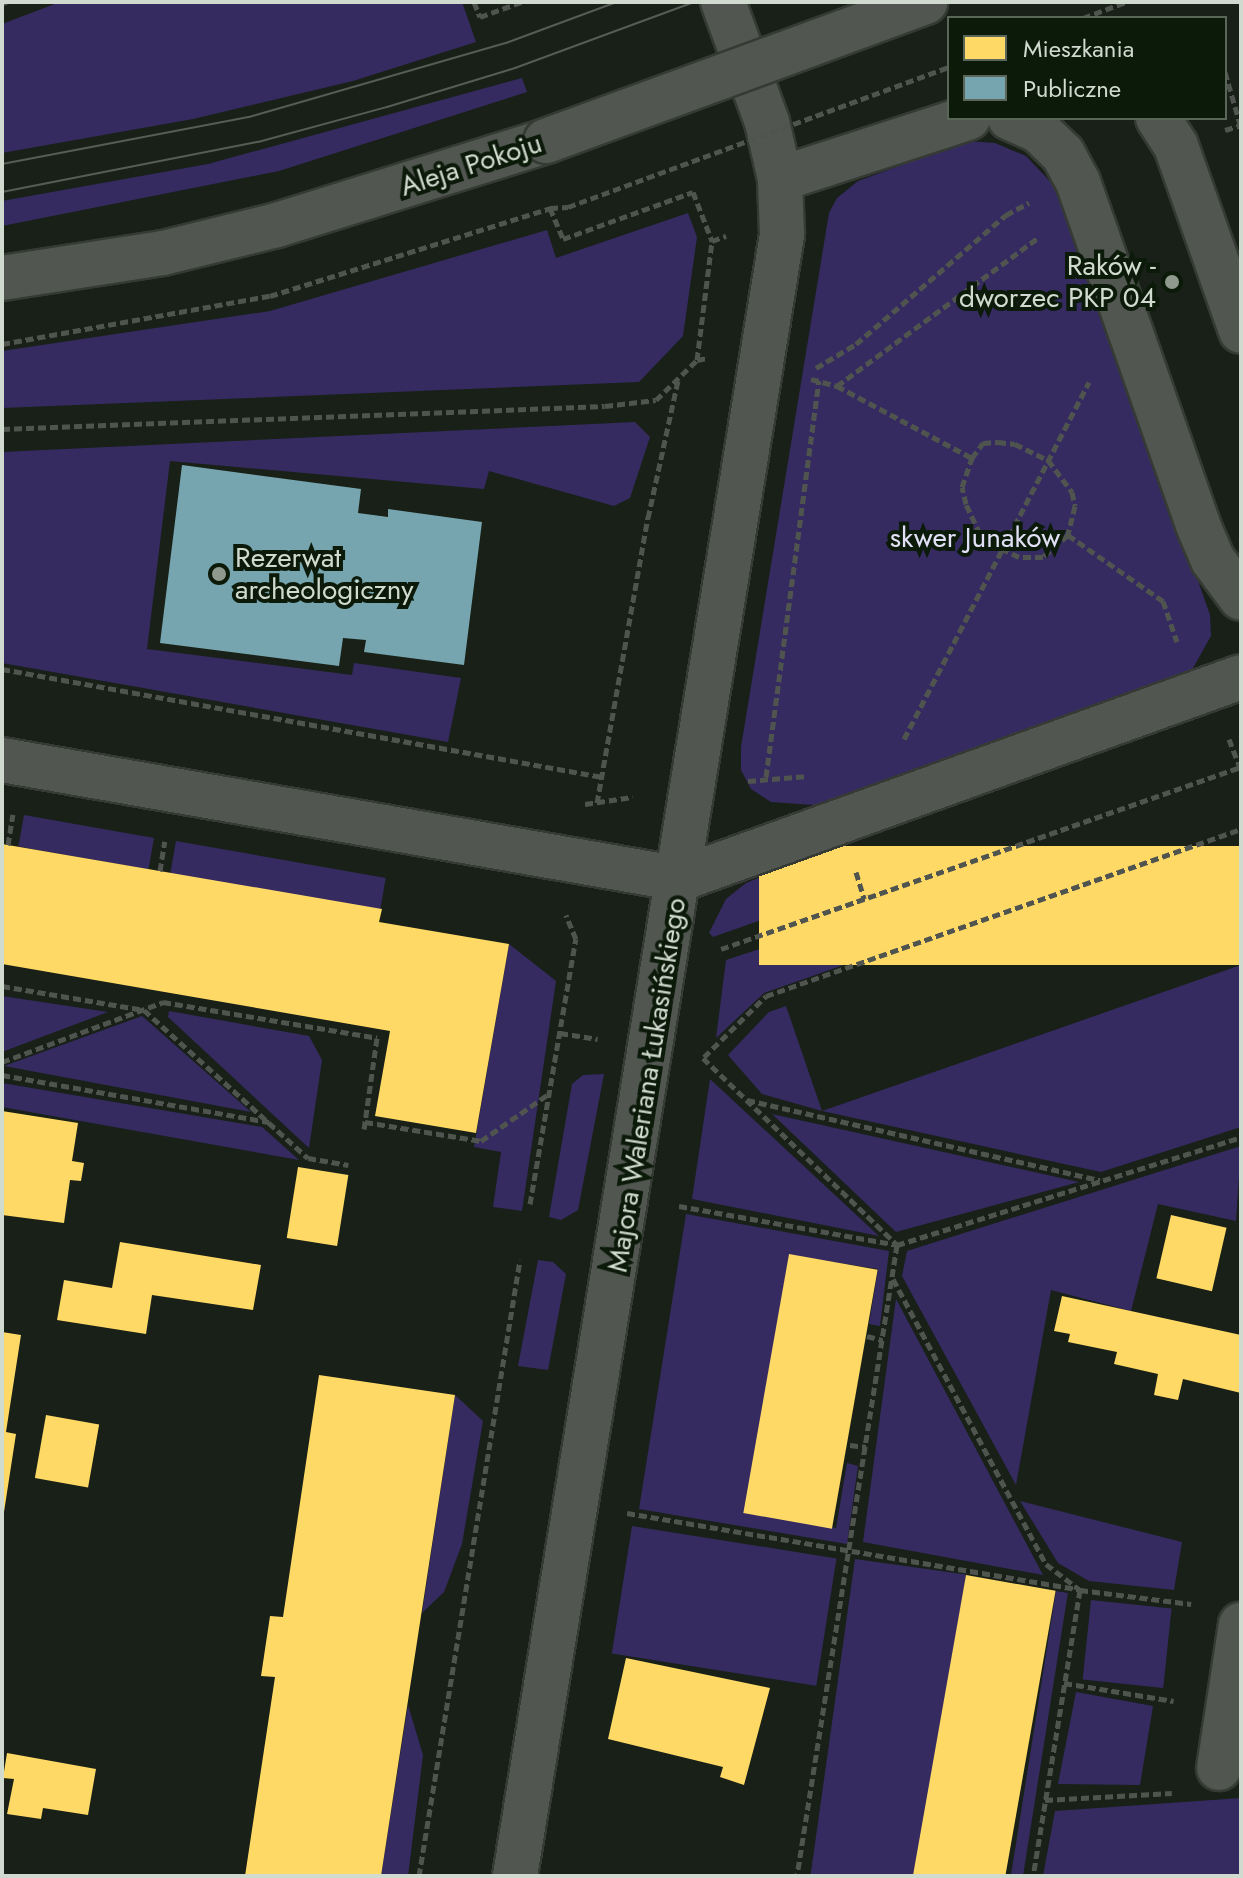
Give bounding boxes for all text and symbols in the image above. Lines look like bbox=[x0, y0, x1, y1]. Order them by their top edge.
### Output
legend bbox=[947, 16, 1227, 120]
text: Mieszkania bbox=[1023, 31, 1134, 66]
text: Publiczne bbox=[1023, 71, 1121, 106]
street label: Aleja Pokoju bbox=[396, 126, 546, 204]
place label: Raków - dworzec PKP 04 bbox=[959, 249, 1156, 315]
marker: Raków - dworzec PKP 04 bbox=[1163, 273, 1181, 291]
park label: skwer Junaków bbox=[890, 521, 1060, 555]
place label: Rezerwat archeologiczny bbox=[235, 541, 414, 607]
marker: Rezerwat archeologiczny bbox=[210, 565, 228, 583]
street label: Majora Waleriana Łukasińskiego bbox=[601, 895, 693, 1275]

